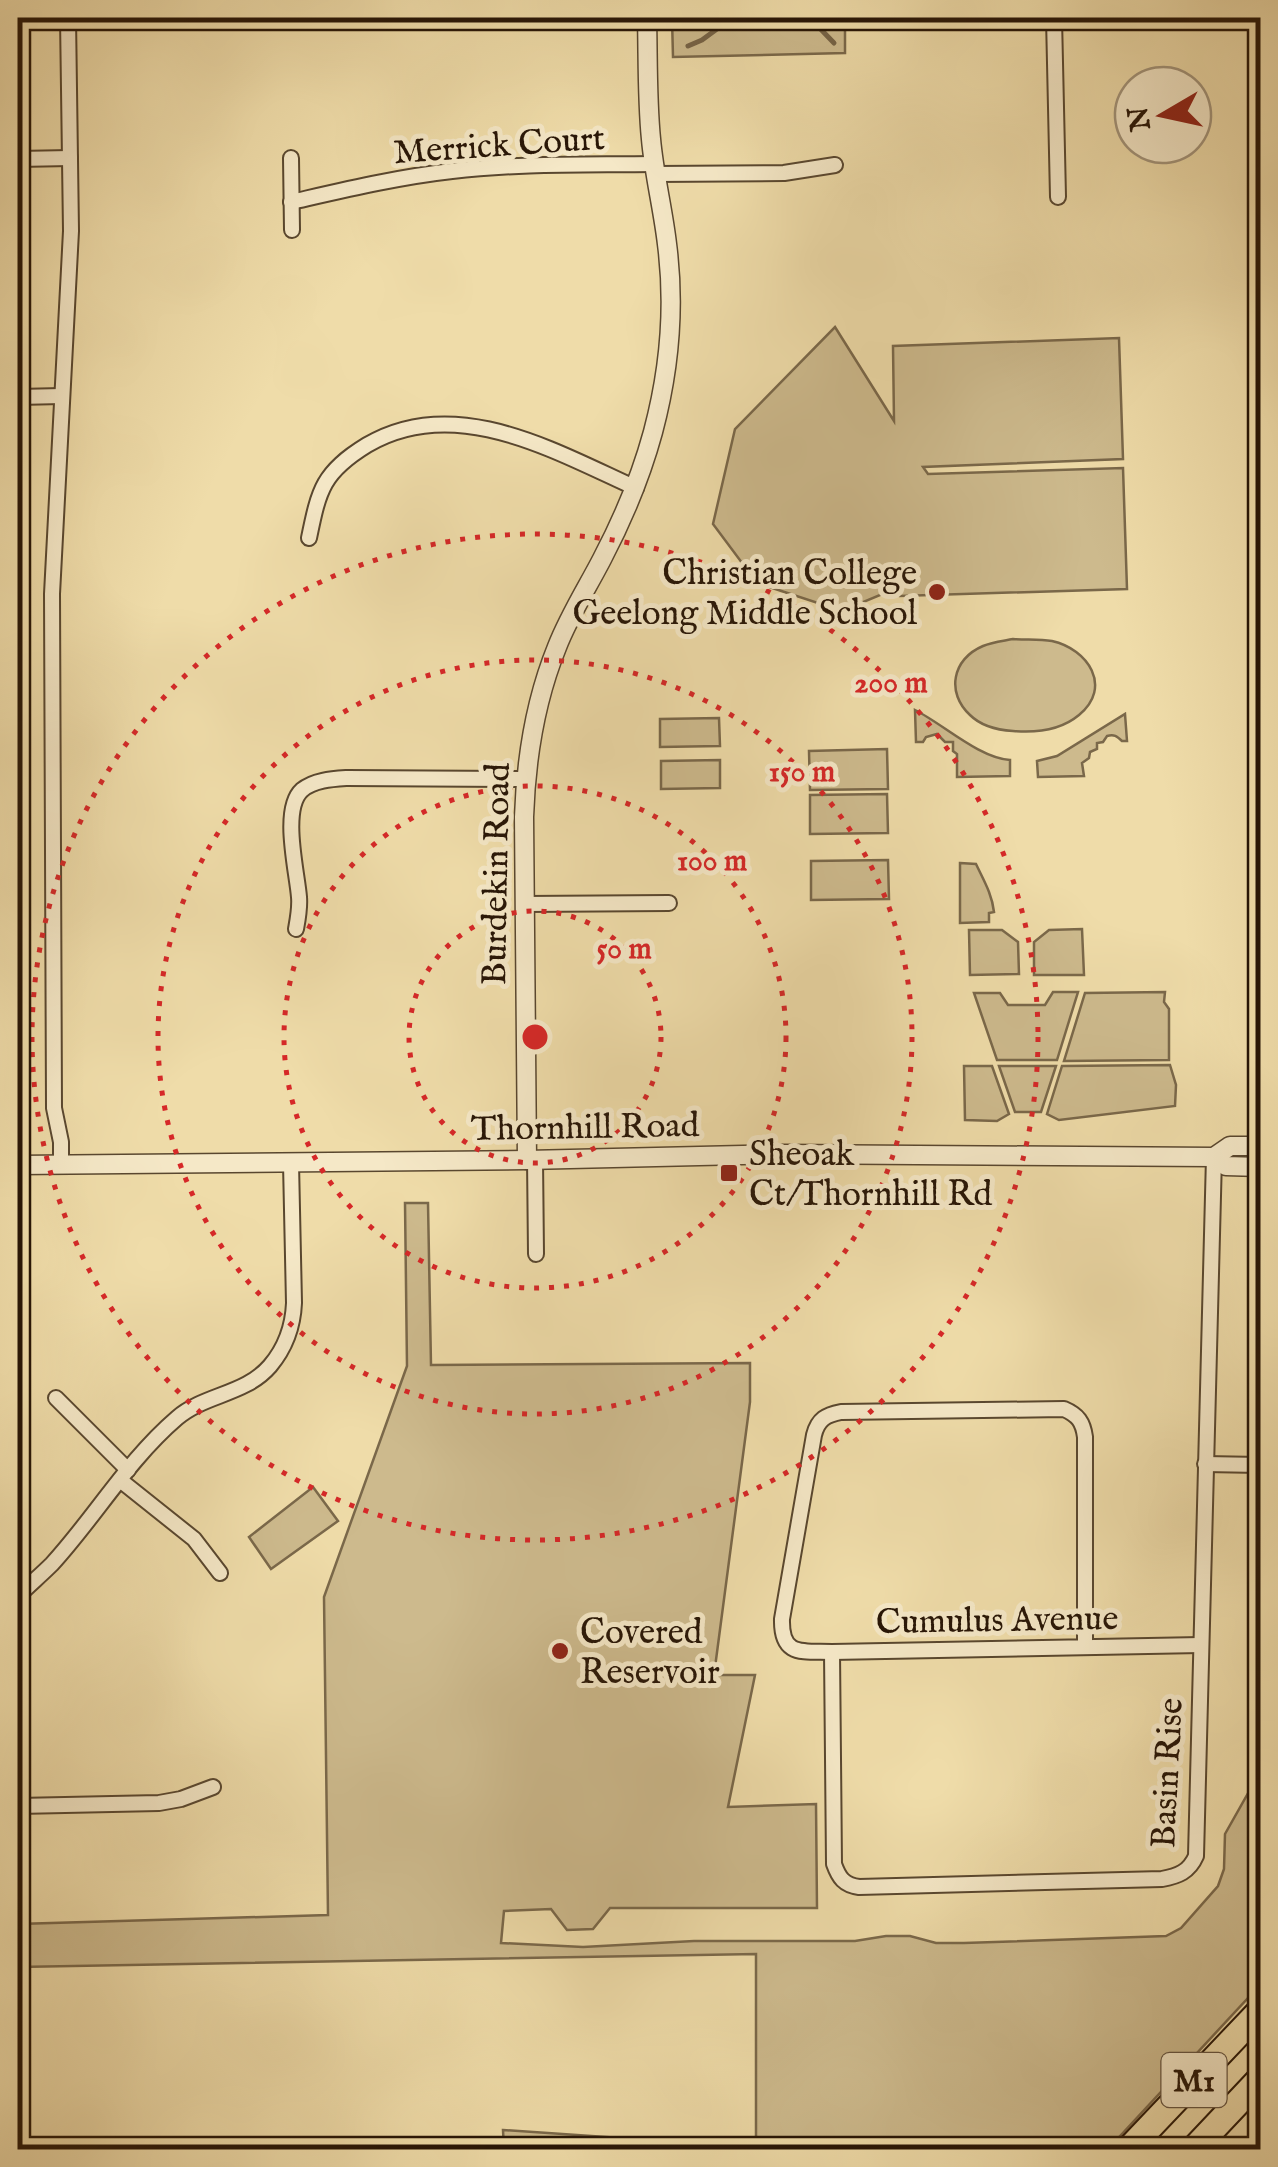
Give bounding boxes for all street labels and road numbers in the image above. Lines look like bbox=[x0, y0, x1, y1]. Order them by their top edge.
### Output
street label: Merrick Court bbox=[392, 117, 606, 176]
street label: Burdekin Road bbox=[473, 762, 522, 986]
street label: Thornhill Road bbox=[471, 1104, 700, 1153]
street label: Cumulus Avenue bbox=[875, 1597, 1119, 1646]
street label: Basin Rise bbox=[1142, 1697, 1195, 1849]
road number: M1 bbox=[1162, 2053, 1226, 2107]

